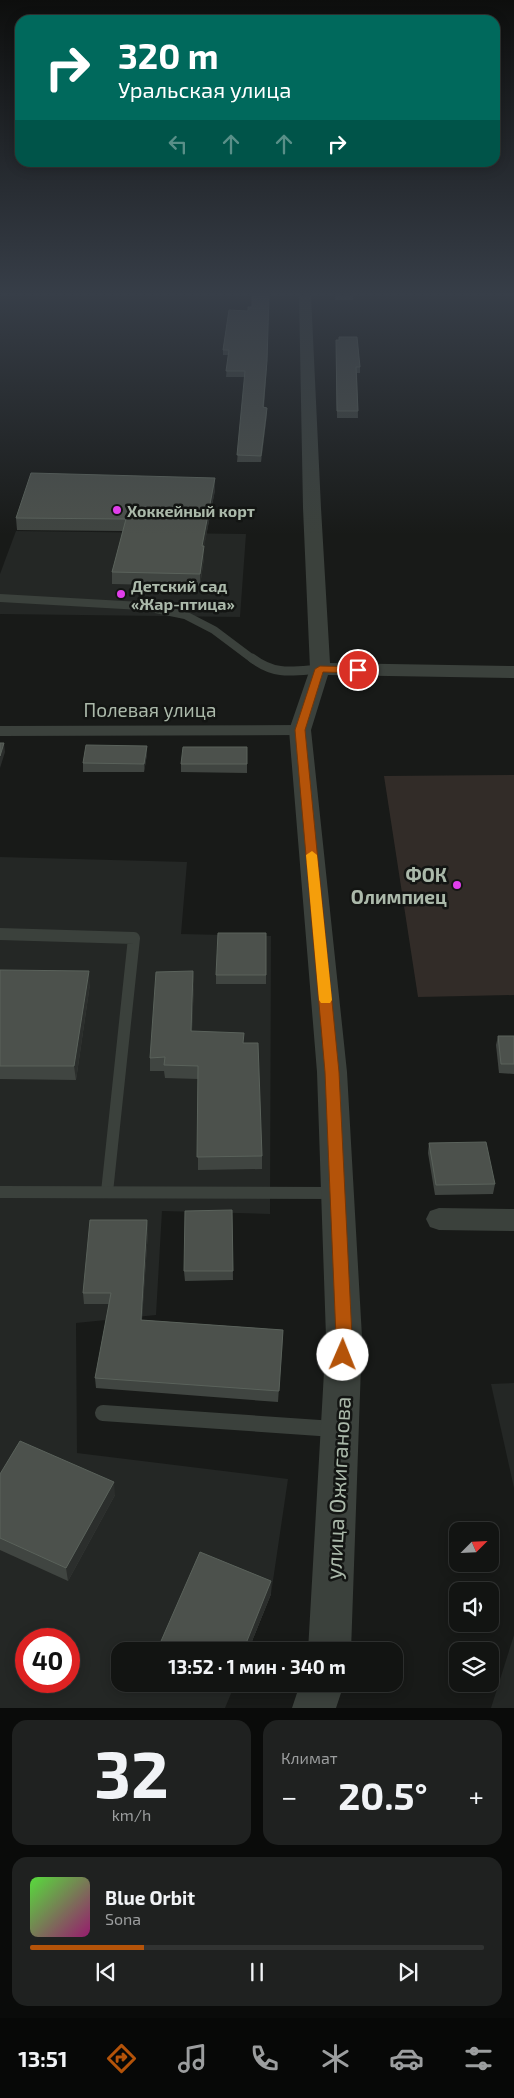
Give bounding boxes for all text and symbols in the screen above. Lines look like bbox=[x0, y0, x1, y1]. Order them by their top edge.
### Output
text: 320 m bbox=[118, 34, 219, 76]
icon: right bbox=[35, 35, 100, 100]
text: Уральская улица bbox=[118, 76, 292, 102]
icon: left bbox=[164, 130, 192, 158]
icon: ahead bbox=[217, 130, 245, 158]
icon: ahead bbox=[270, 130, 298, 158]
icon: right bbox=[323, 130, 351, 158]
place label: Хоккейный корт bbox=[127, 501, 255, 520]
marker: Хоккейный корт bbox=[111, 504, 123, 516]
place label: Детский сад «Жар-птица» bbox=[131, 576, 235, 613]
marker: Детский сад «Жар-птица» bbox=[115, 588, 127, 600]
pin bbox=[337, 649, 379, 691]
icon: arrive bbox=[344, 656, 372, 684]
street label: Полевая улица bbox=[84, 698, 216, 722]
place label: ФОК Олимпиец bbox=[351, 863, 447, 908]
marker: ФОК Олимпиец bbox=[451, 879, 463, 891]
position arrow bbox=[316, 1328, 368, 1380]
street label: улица Ожиганова bbox=[319, 1396, 356, 1580]
north arrow bbox=[449, 1522, 499, 1572]
map controls bbox=[449, 1522, 499, 1692]
button: sound bbox=[449, 1582, 499, 1632]
speed limit sign: 40 bbox=[15, 1628, 80, 1693]
button: layers bbox=[449, 1642, 499, 1692]
text: 13:52 · 1 мин · 340 m bbox=[168, 1655, 346, 1678]
text: 32 bbox=[94, 1733, 169, 1811]
text: Климат bbox=[281, 1748, 338, 1767]
text: 20.5° bbox=[338, 1772, 428, 1818]
text: − bbox=[281, 1779, 297, 1813]
text: + bbox=[469, 1779, 484, 1813]
text: km/h bbox=[112, 1805, 151, 1824]
text: Blue Orbit bbox=[105, 1886, 195, 1909]
text: Sona bbox=[105, 1909, 141, 1928]
icon: previous bbox=[92, 1958, 120, 1986]
icon: pause bbox=[243, 1958, 271, 1986]
icon: next bbox=[394, 1958, 422, 1986]
icon: directions bbox=[104, 2041, 139, 2076]
icon: music bbox=[175, 2041, 210, 2076]
icon: phone bbox=[247, 2041, 282, 2076]
icon: climate bbox=[318, 2041, 353, 2076]
icon: car bbox=[389, 2041, 424, 2076]
icon: filters bbox=[461, 2041, 496, 2076]
text: 13:51 bbox=[18, 2045, 67, 2071]

